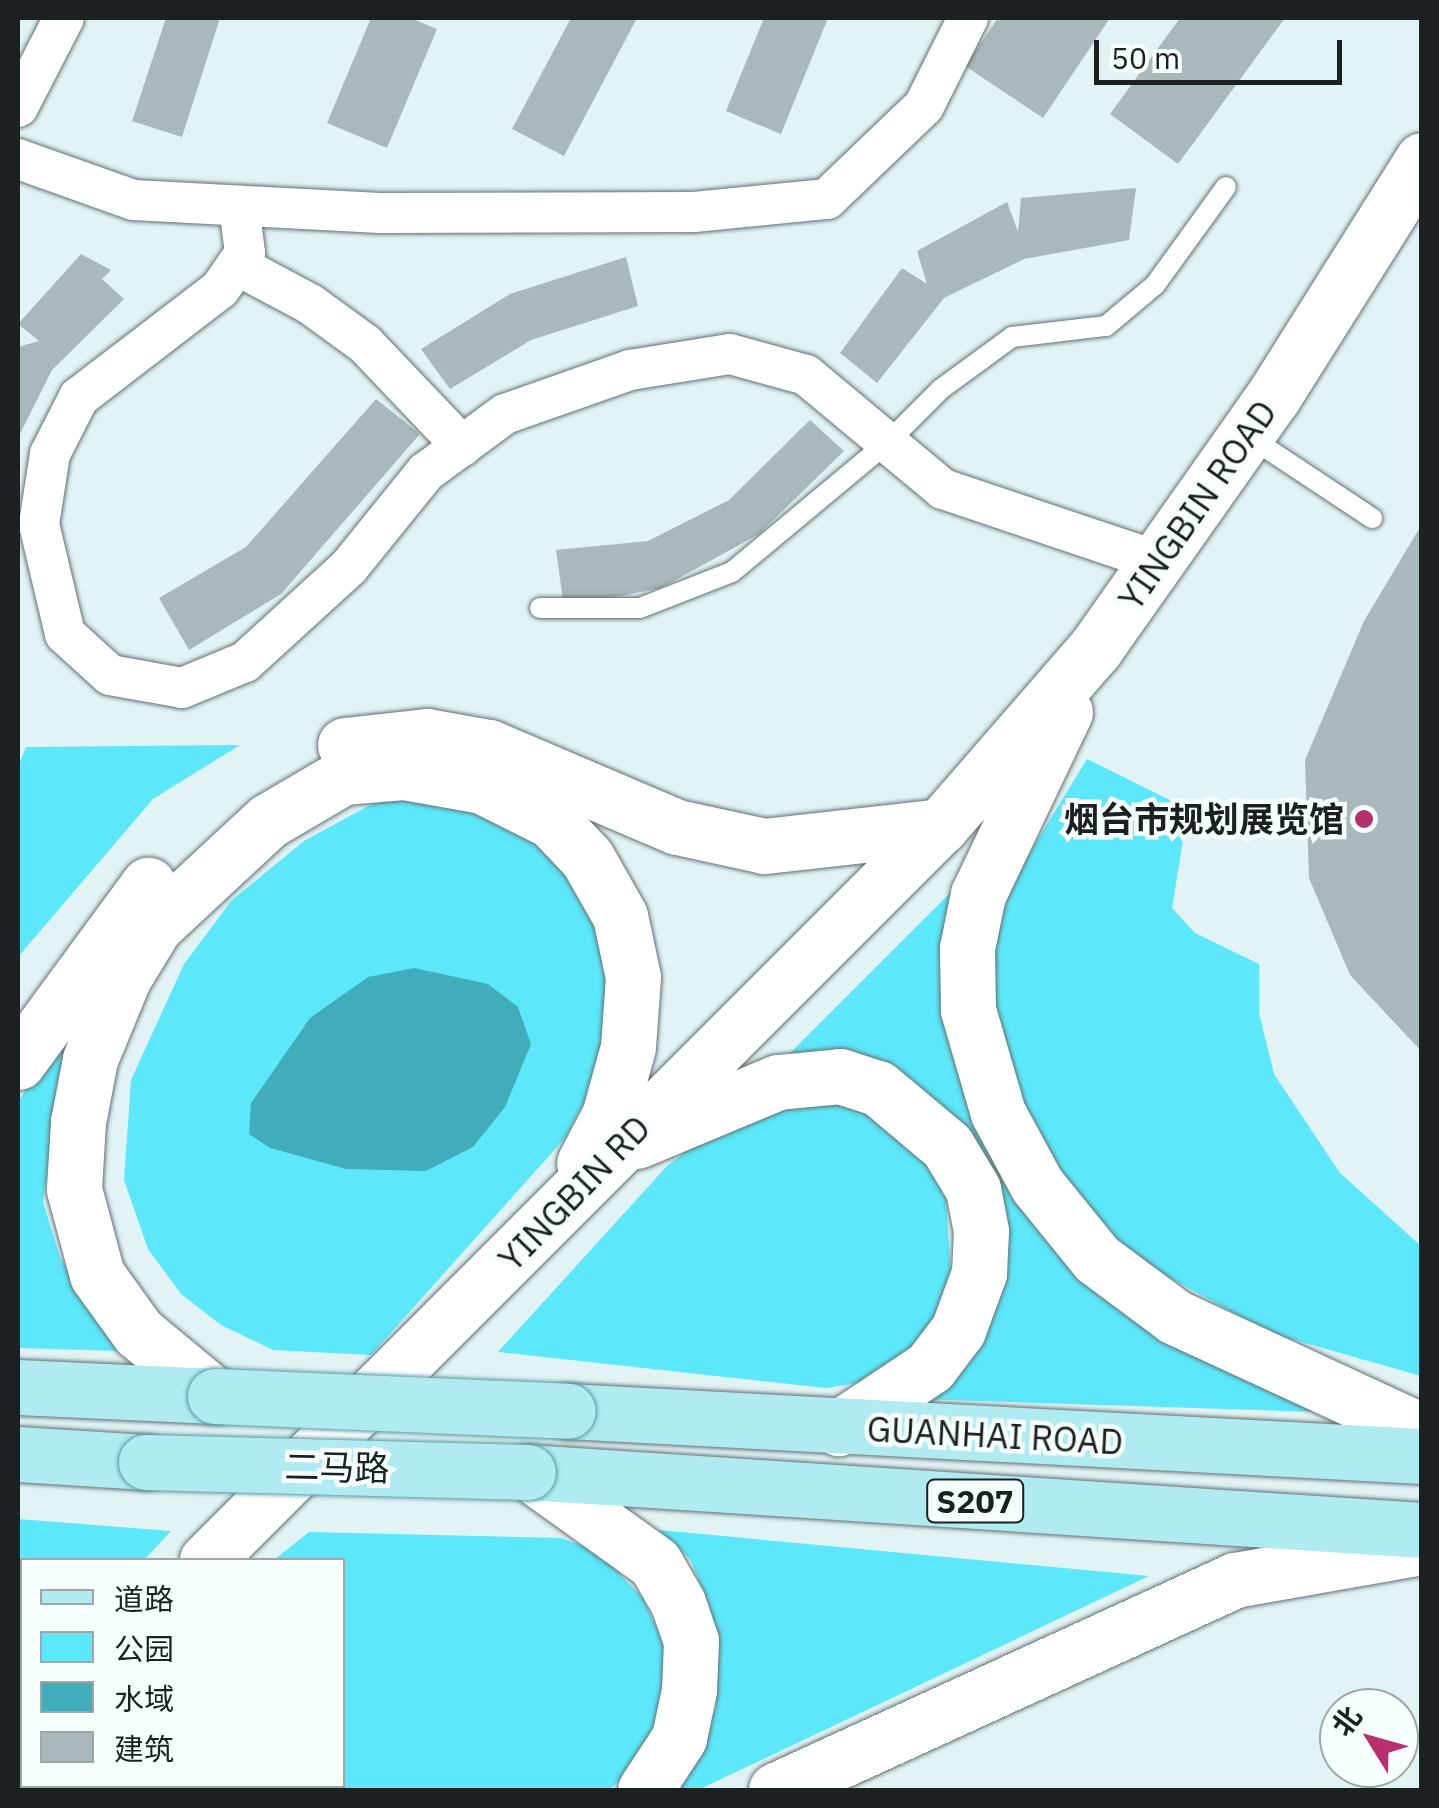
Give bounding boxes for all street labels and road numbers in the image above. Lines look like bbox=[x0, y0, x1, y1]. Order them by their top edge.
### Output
street label: YINGBIN ROAD bbox=[1109, 392, 1285, 618]
street label: YINGBIN RD bbox=[490, 1107, 658, 1279]
street label: GUANHAI ROAD bbox=[866, 1407, 1124, 1463]
street label: 二马路 bbox=[284, 1445, 390, 1489]
road number: S207 bbox=[925, 1474, 1025, 1528]

